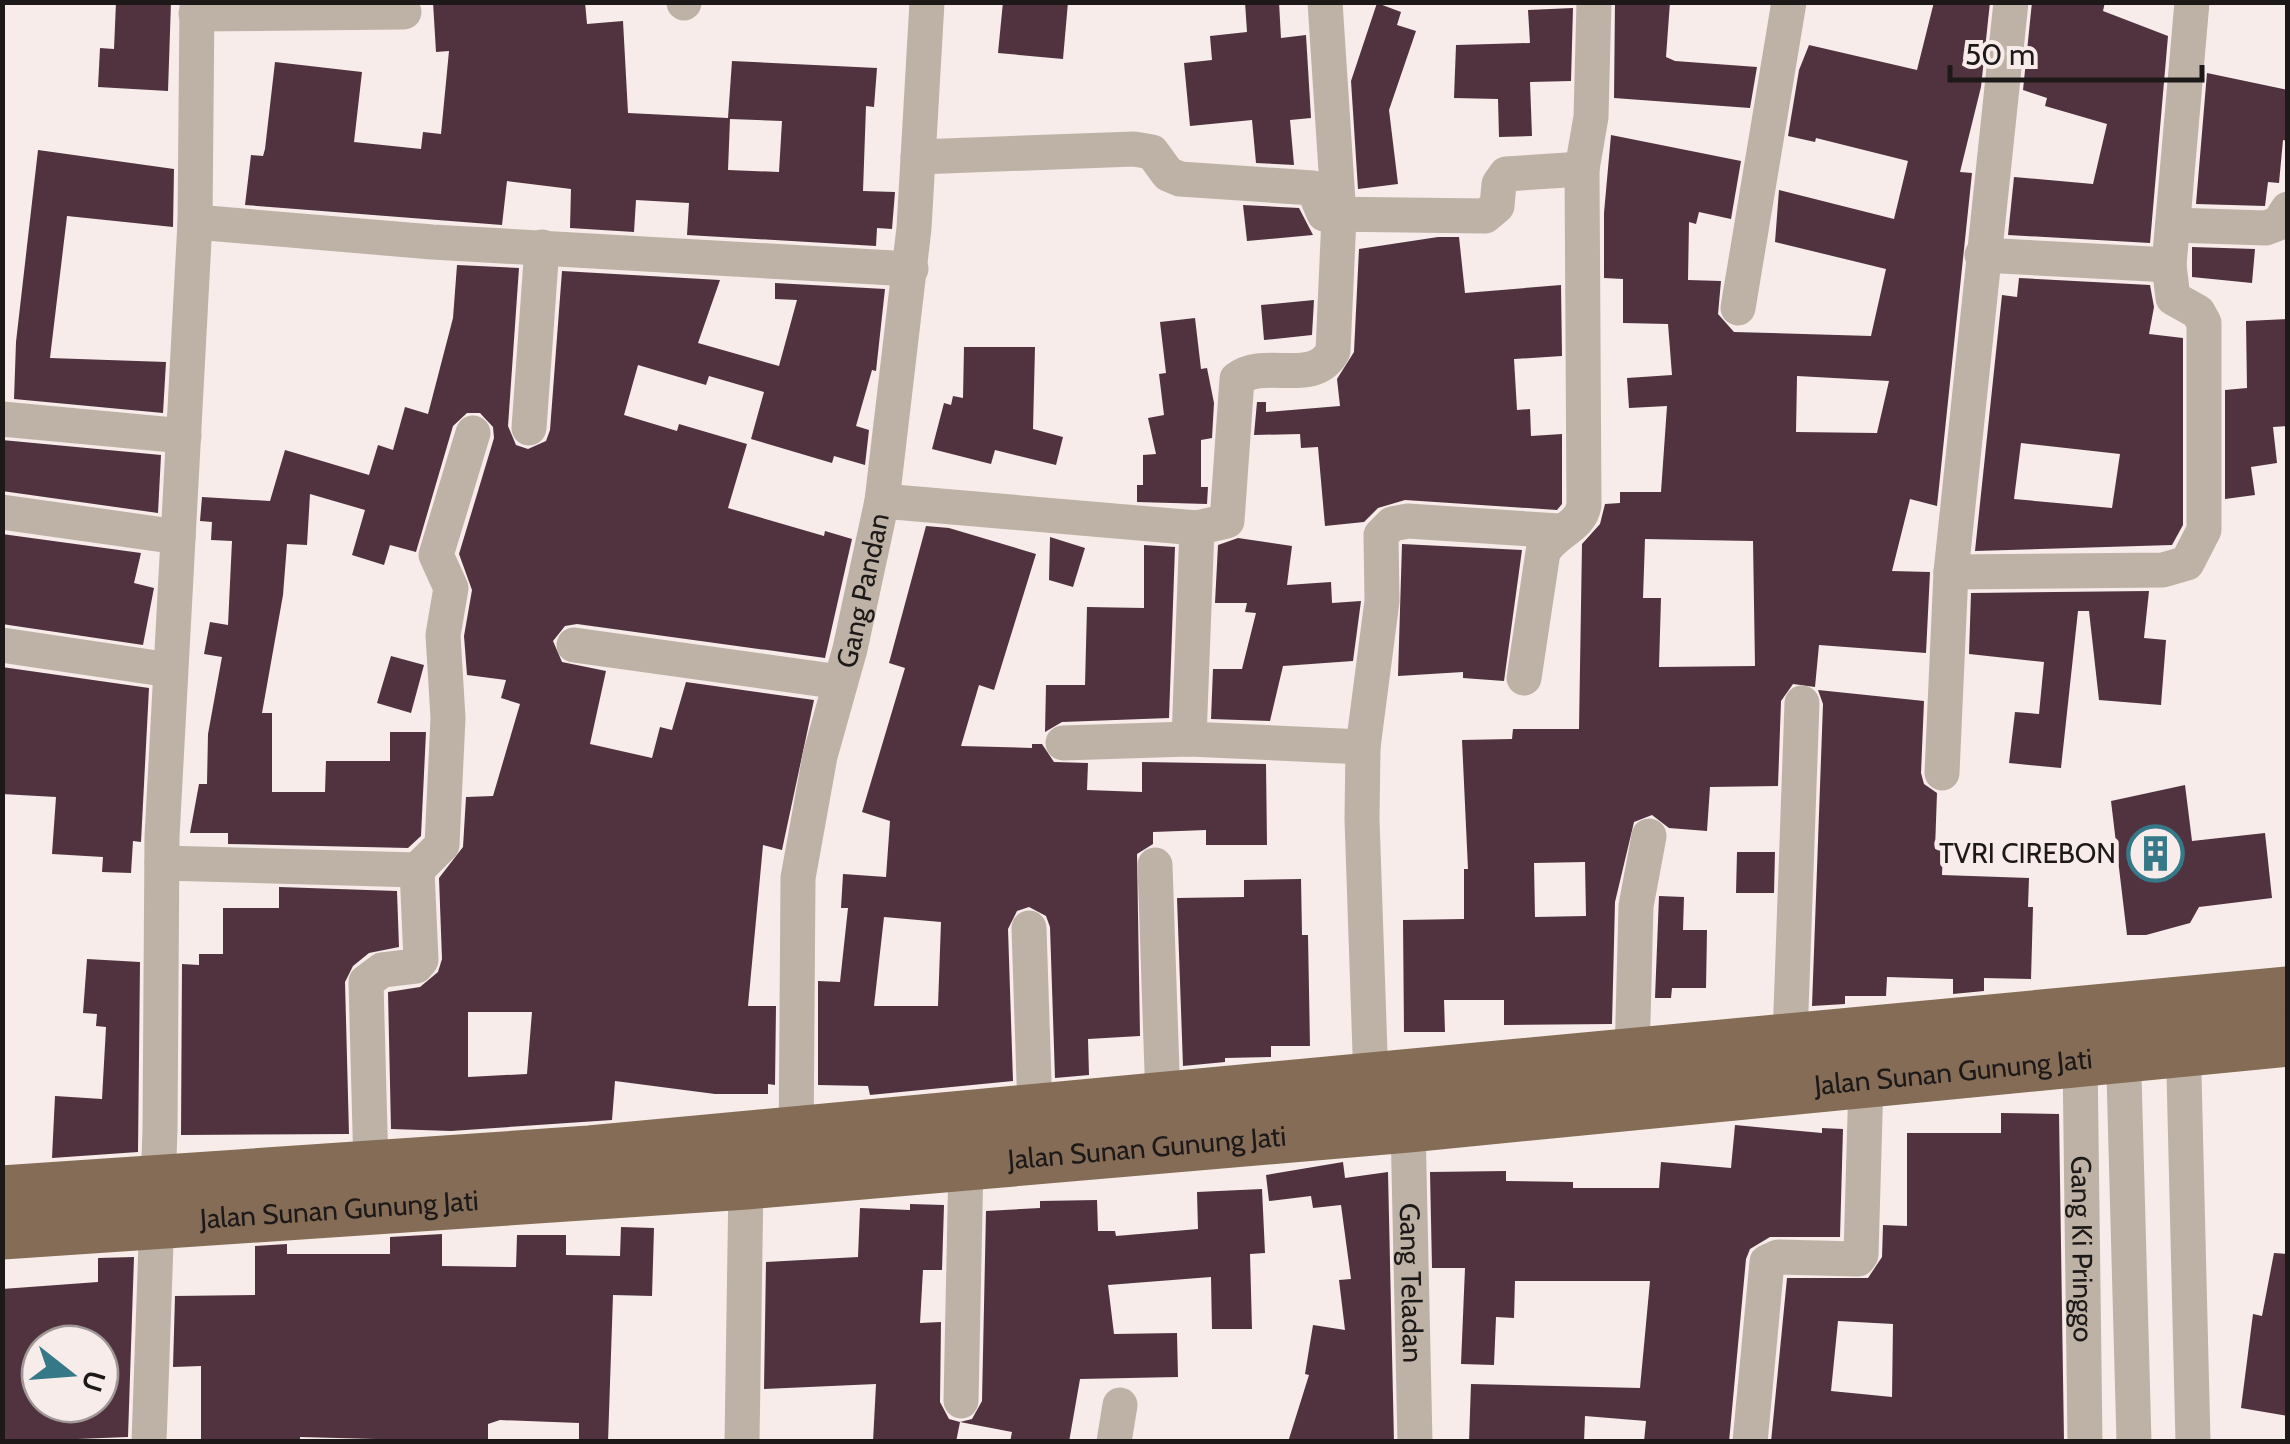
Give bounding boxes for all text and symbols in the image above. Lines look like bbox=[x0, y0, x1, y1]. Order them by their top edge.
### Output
scale bar bbox=[1950, 20, 2202, 82]
text: 50 m bbox=[1965, 36, 2035, 73]
street label: Gang Pandan bbox=[829, 510, 896, 672]
building icon: TVRI CIREBON bbox=[2125, 823, 2185, 883]
place label: TVRI CIREBON bbox=[1939, 836, 2116, 870]
street label: Jalan Sunan Gunung Jati bbox=[1812, 1041, 2094, 1102]
street label: Jalan Sunan Gunung Jati bbox=[1005, 1119, 1287, 1176]
street label: Gang Ki Pringgo bbox=[2064, 1155, 2101, 1342]
street label: Jalan Sunan Gunung Jati bbox=[198, 1183, 480, 1236]
street label: Gang Teladan bbox=[1393, 1203, 1430, 1363]
north arrow bbox=[20, 1324, 120, 1424]
text: U bbox=[75, 1367, 113, 1396]

